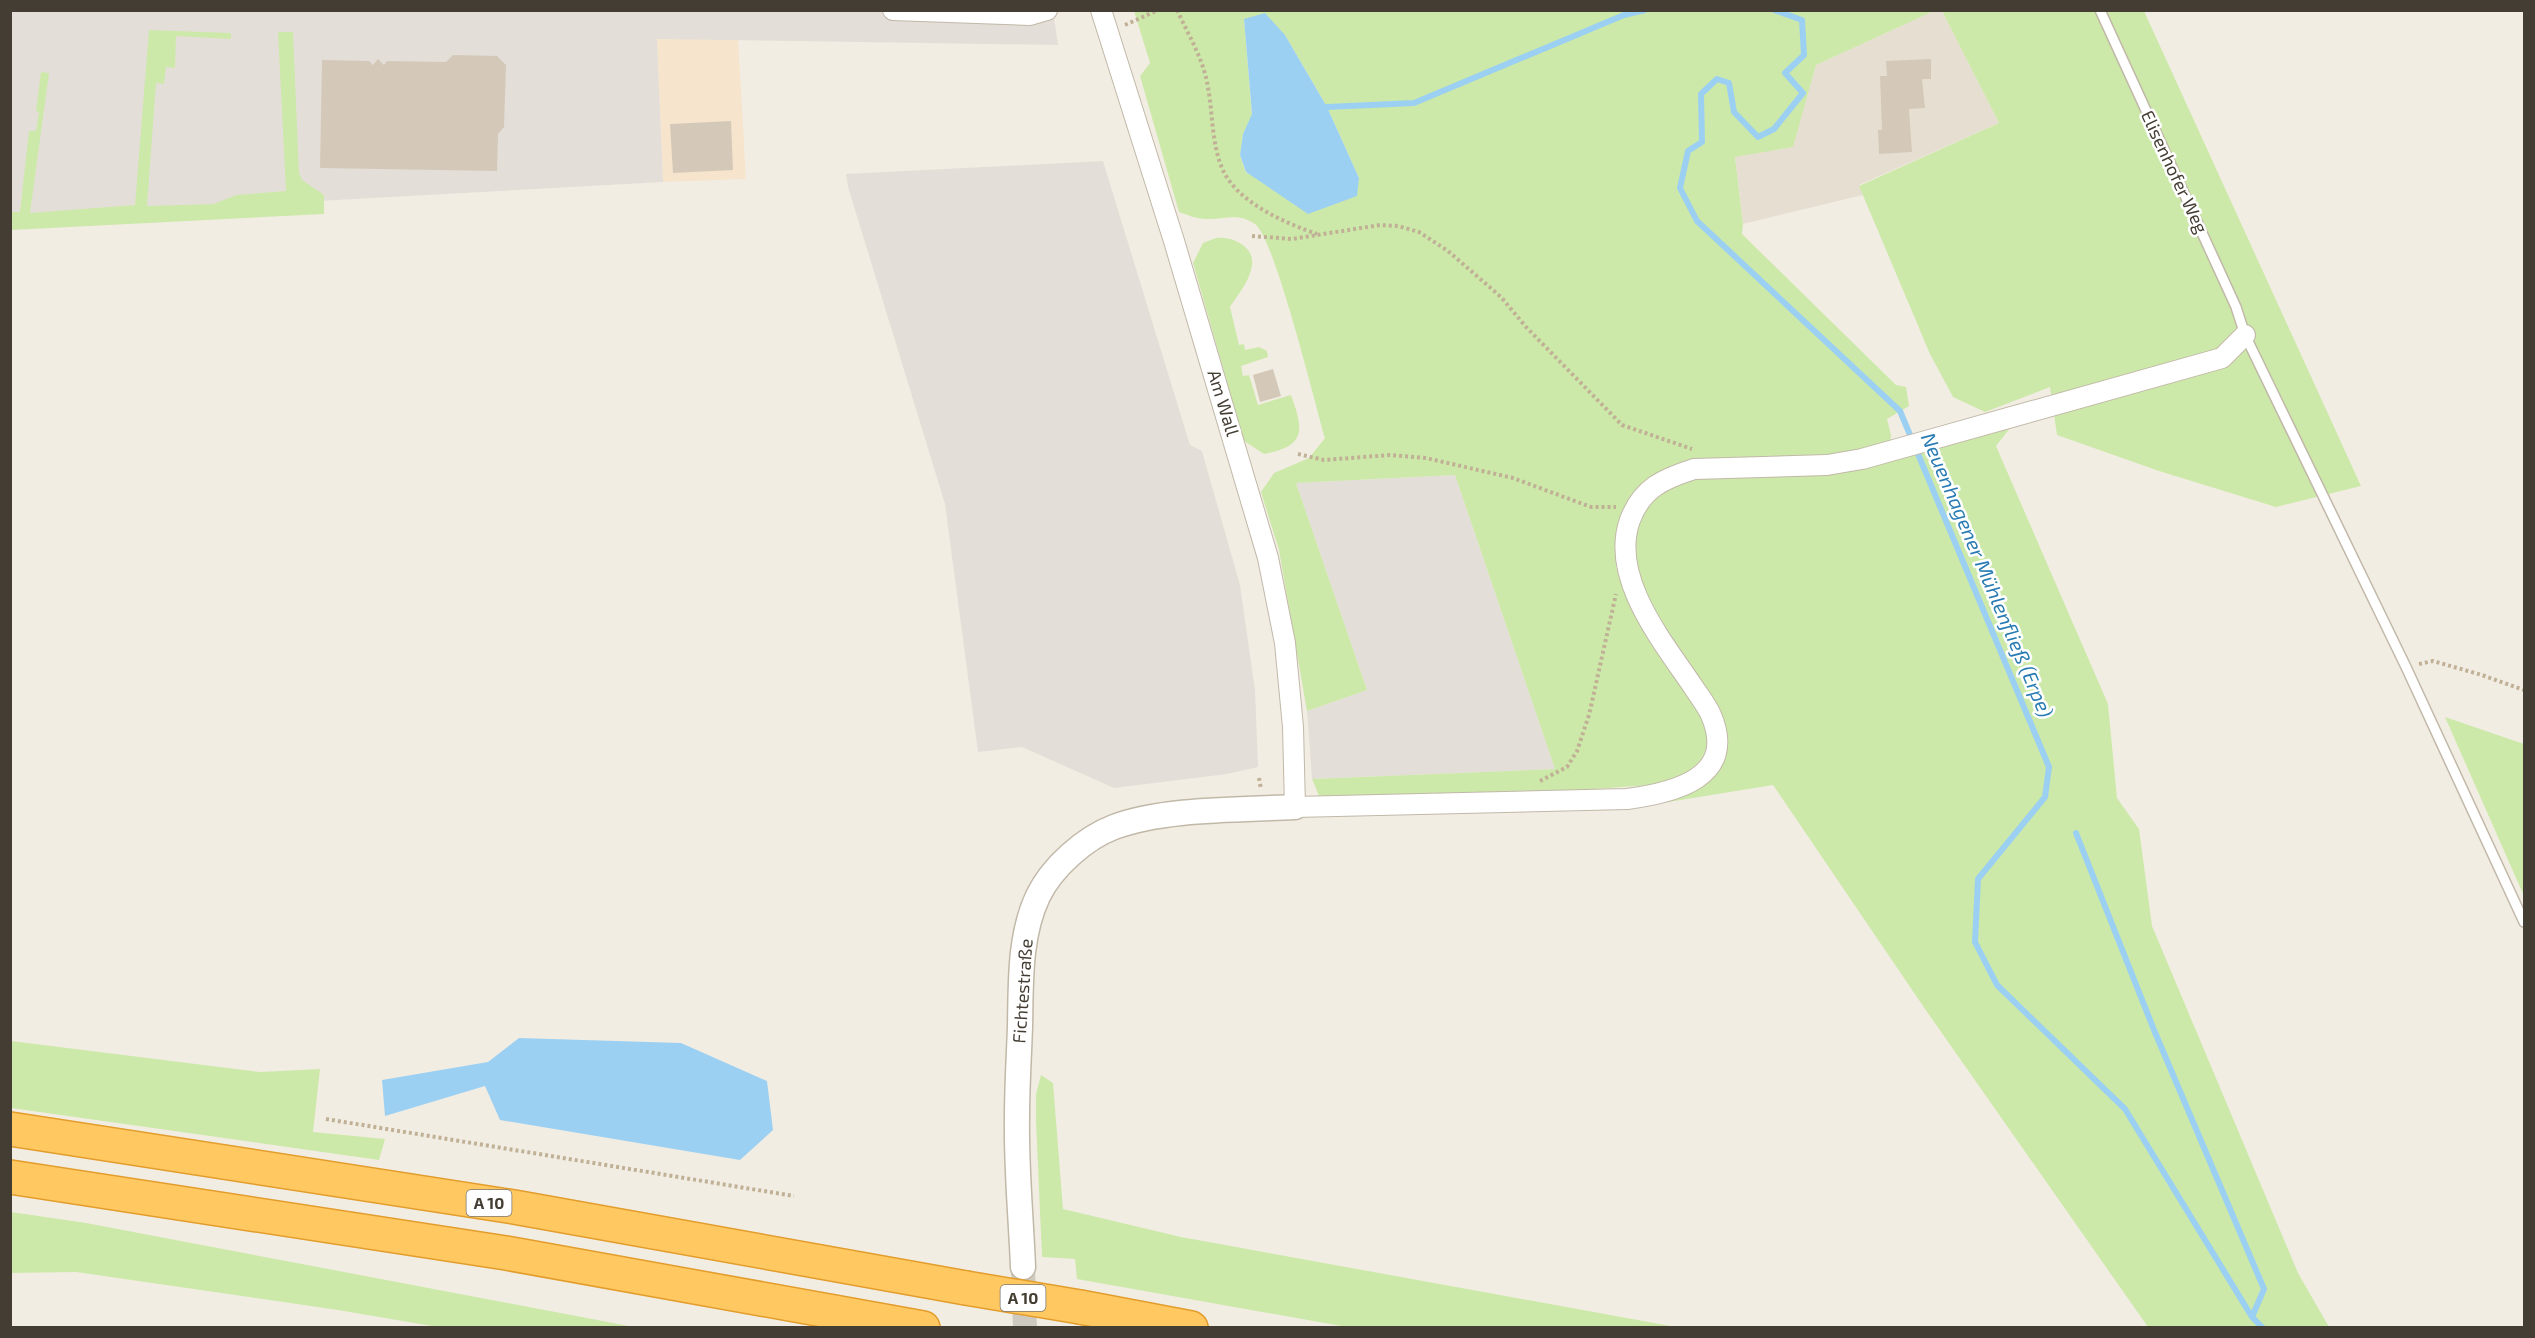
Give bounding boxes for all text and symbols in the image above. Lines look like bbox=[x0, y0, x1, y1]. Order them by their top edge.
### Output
street label: Elisenhofer Weg bbox=[2137, 107, 2213, 237]
street label: Am Wall bbox=[1203, 367, 1245, 439]
water label: Neuenhagener Mühlenfließ (Erpe) bbox=[1917, 429, 2059, 721]
street label: Fichtestraße bbox=[1007, 938, 1037, 1044]
road number: A 10 bbox=[466, 1190, 512, 1216]
road number: A 10 bbox=[1000, 1285, 1046, 1311]

